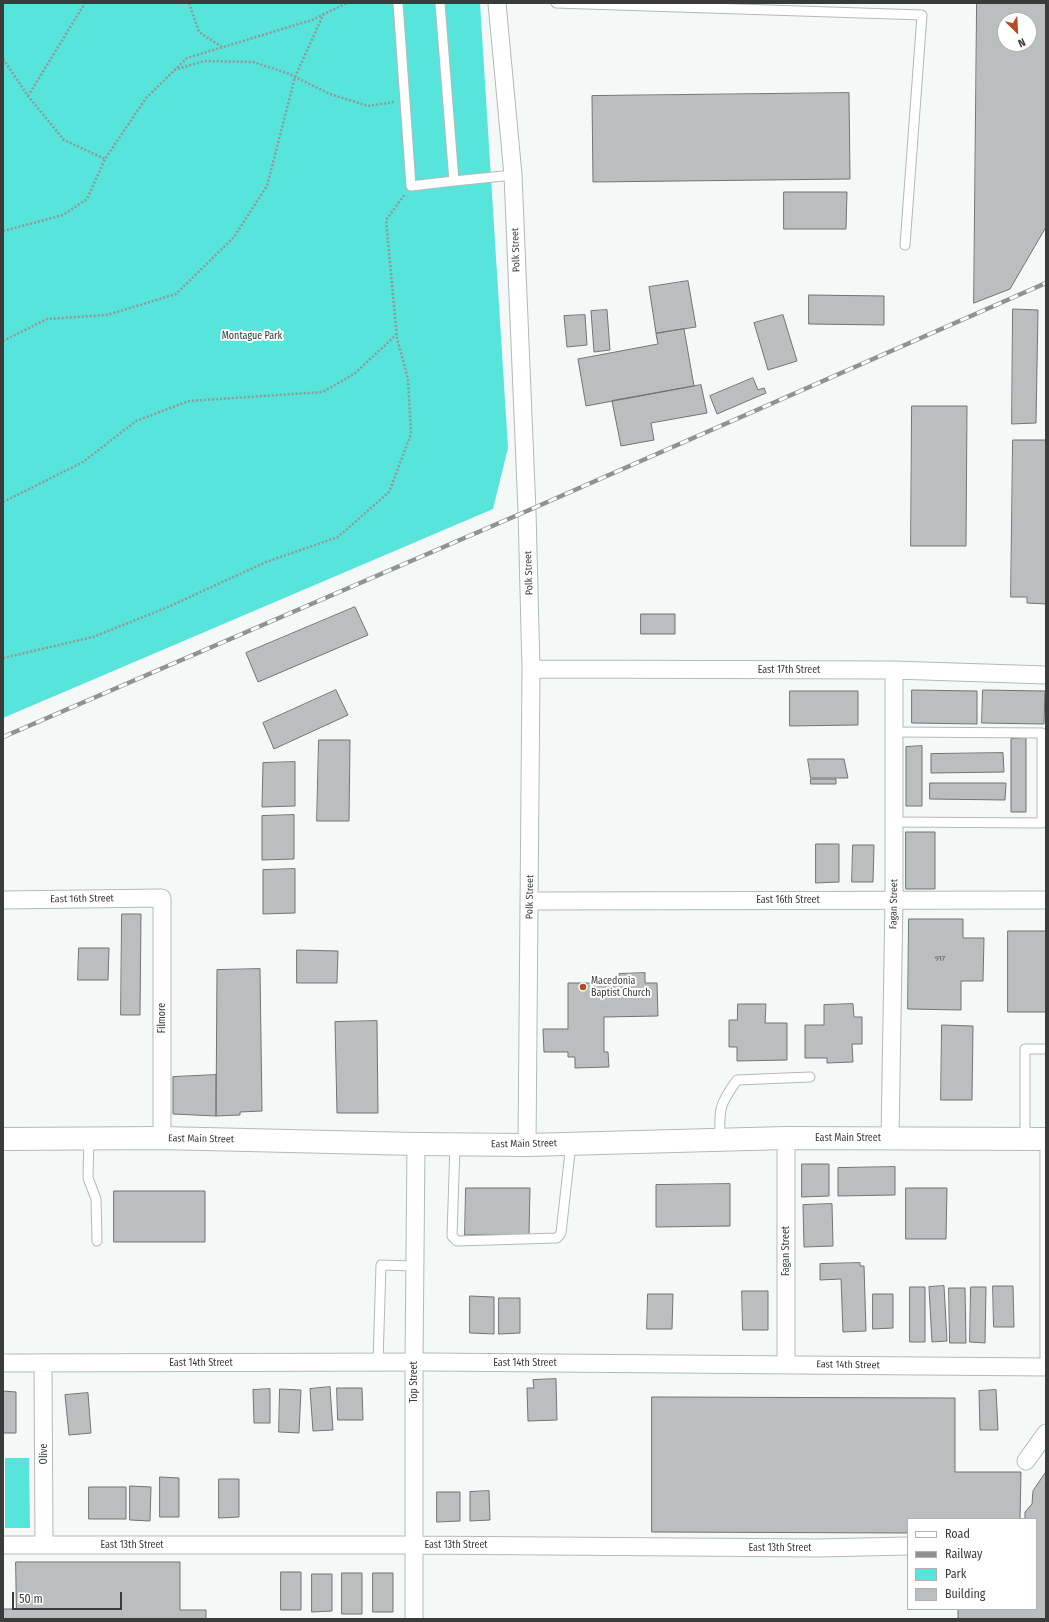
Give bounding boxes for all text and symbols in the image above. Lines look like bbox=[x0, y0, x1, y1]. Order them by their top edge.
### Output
north arrow bbox=[997, 12, 1037, 52]
text: N bbox=[1016, 35, 1027, 50]
street label: Polk Street bbox=[509, 228, 523, 272]
park label: Montague Park bbox=[222, 330, 282, 342]
street label: Polk Street bbox=[522, 551, 536, 595]
street label: East 17th Street bbox=[758, 664, 820, 676]
street label: Polk Street bbox=[524, 875, 536, 919]
street label: Fagan Street bbox=[888, 879, 900, 929]
street label: East 16th Street bbox=[50, 892, 114, 906]
street label: East 16th Street bbox=[756, 894, 820, 906]
house number: 917 bbox=[935, 954, 945, 964]
place label: Macedonia Baptist Church bbox=[591, 975, 651, 998]
marker: Macedonia Baptist Church bbox=[578, 982, 588, 992]
street label: Filmore bbox=[156, 1003, 168, 1033]
street label: East Main Street bbox=[168, 1132, 234, 1146]
street label: East Main Street bbox=[815, 1132, 881, 1144]
street label: East Main Street bbox=[491, 1137, 557, 1151]
street label: Fagan Street bbox=[780, 1226, 792, 1276]
street label: East 14th Street bbox=[169, 1357, 233, 1369]
street label: East 14th Street bbox=[493, 1357, 557, 1369]
street label: East 14th Street bbox=[816, 1358, 880, 1372]
street label: Top Street bbox=[408, 1361, 420, 1403]
street label: Olive bbox=[38, 1444, 50, 1464]
legend bbox=[907, 1518, 1037, 1610]
text: Road bbox=[945, 1527, 970, 1541]
street label: East 13th Street bbox=[100, 1539, 164, 1551]
street label: East 13th Street bbox=[424, 1539, 488, 1551]
street label: East 13th Street bbox=[748, 1542, 812, 1554]
text: Railway bbox=[945, 1547, 982, 1561]
text: Park bbox=[945, 1567, 966, 1581]
scale bar bbox=[14, 1584, 124, 1610]
text: Building bbox=[945, 1587, 985, 1601]
text: 50 m bbox=[19, 1592, 43, 1606]

